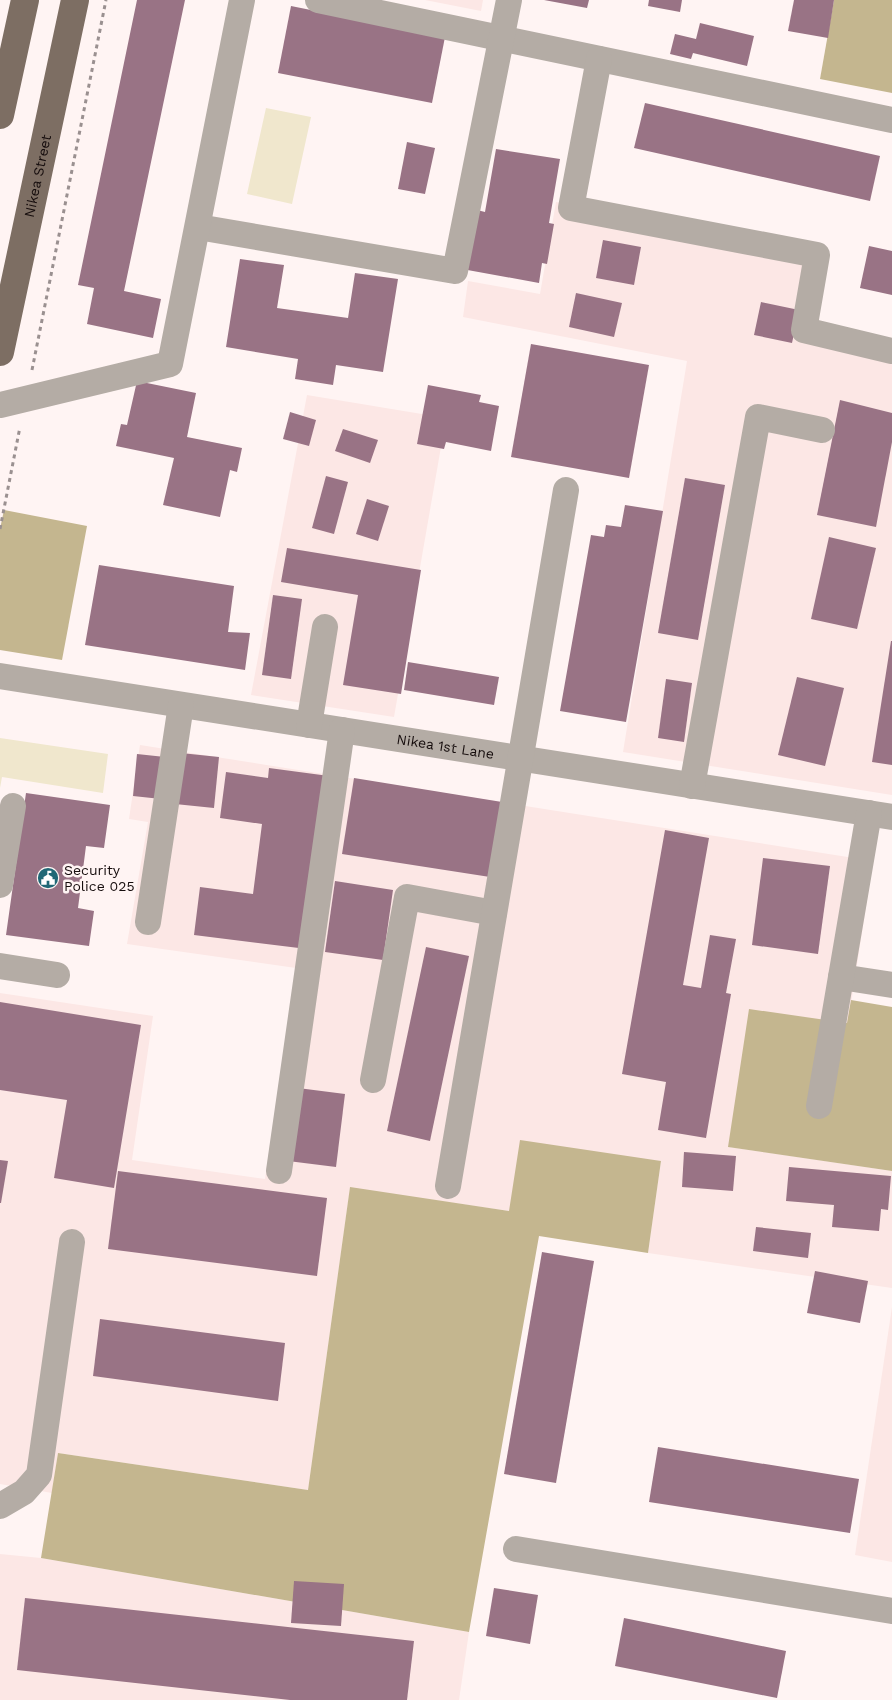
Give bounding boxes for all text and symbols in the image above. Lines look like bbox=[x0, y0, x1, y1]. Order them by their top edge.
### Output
street label: Nikea Street bbox=[21, 133, 54, 219]
street label: Nikea 1st Lane bbox=[396, 731, 495, 762]
place label: Security Police 025 bbox=[64, 862, 135, 894]
public building icon: Security Police 025 bbox=[36, 866, 60, 890]

